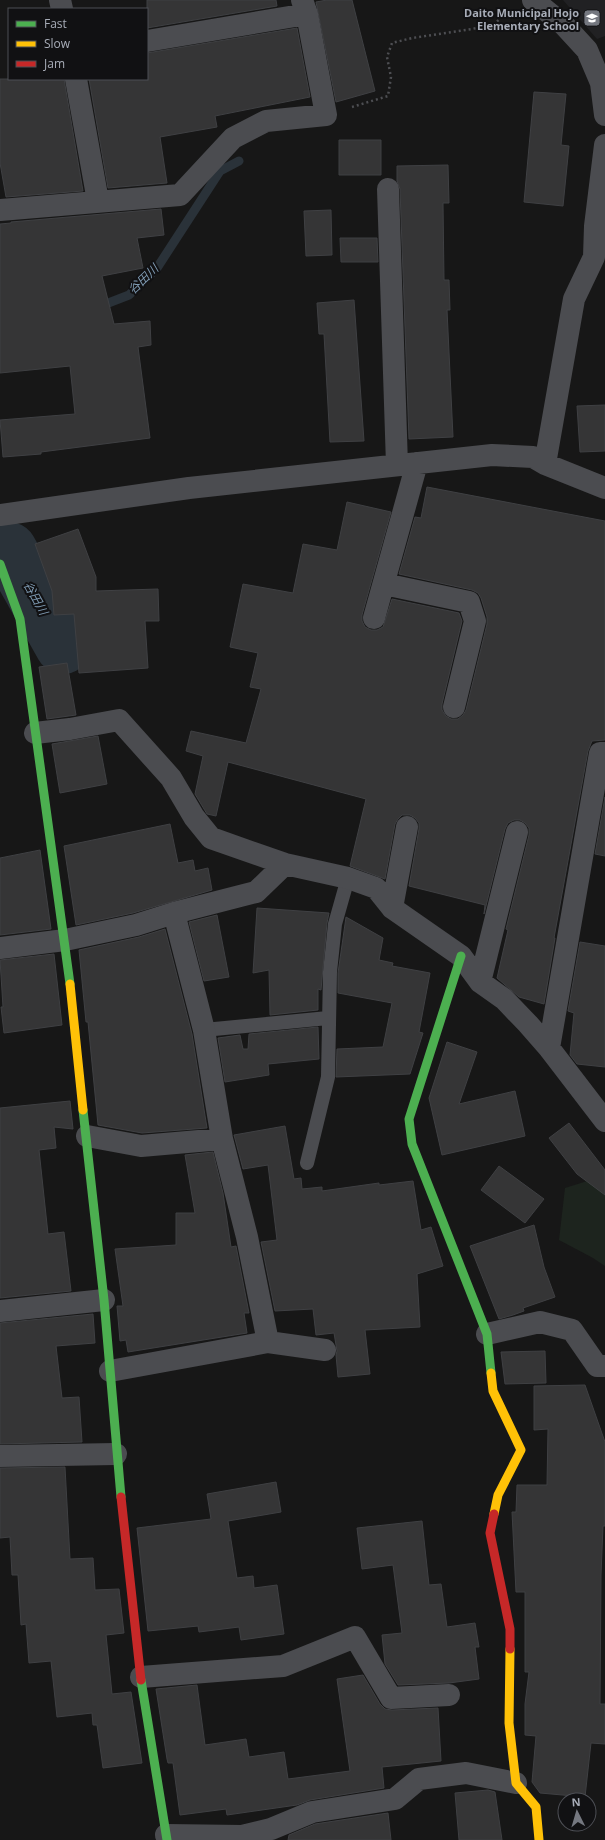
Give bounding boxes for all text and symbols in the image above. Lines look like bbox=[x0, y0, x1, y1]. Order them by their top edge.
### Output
place label: Daito Municipal Hojo Elementary School bbox=[464, 5, 579, 33]
legend bbox=[8, 8, 148, 80]
school or university icon: Daito Municipal Hojo Elementary School bbox=[582, 8, 602, 28]
text: Fast bbox=[44, 15, 67, 32]
text: Slow bbox=[44, 35, 71, 52]
text: Jam bbox=[43, 55, 65, 72]
water label: 谷田川 bbox=[124, 259, 163, 298]
water label: 谷田川 bbox=[20, 578, 53, 620]
north arrow bbox=[557, 1792, 597, 1832]
text: N bbox=[571, 1794, 581, 1809]

